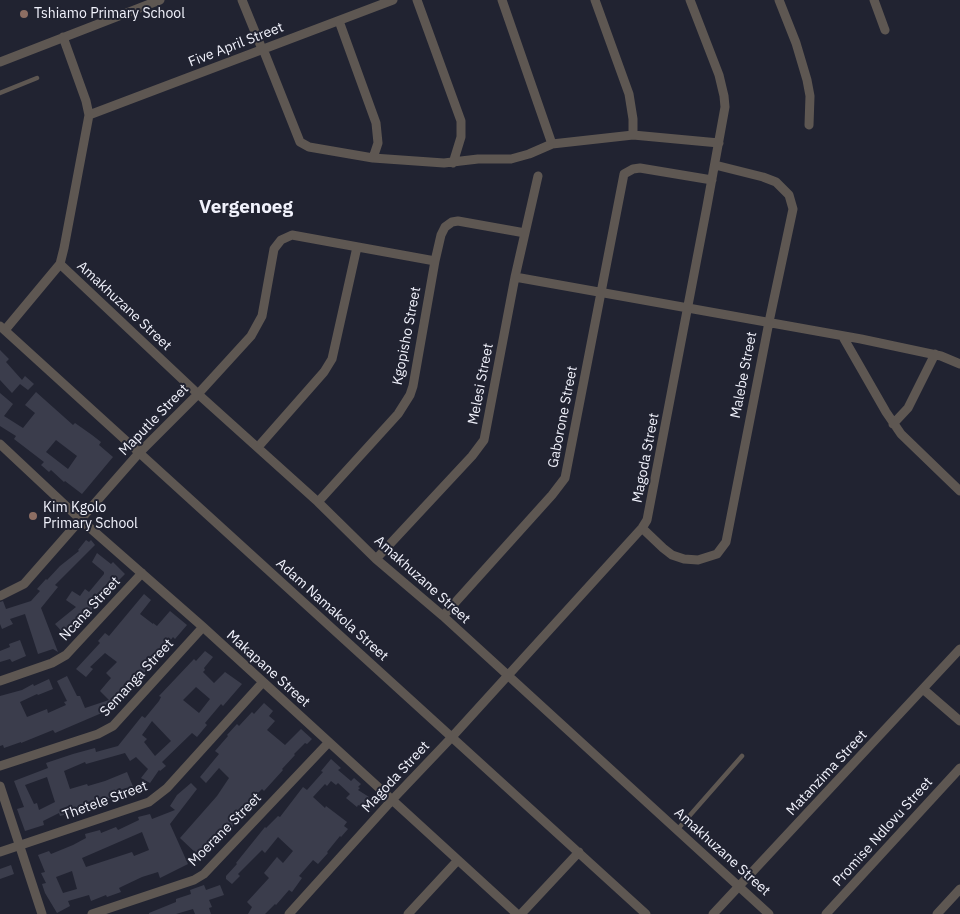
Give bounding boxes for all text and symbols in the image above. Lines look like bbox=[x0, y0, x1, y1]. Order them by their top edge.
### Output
place label: Tshiamo Primary School bbox=[34, 6, 185, 22]
marker: Tshiamo Primary School bbox=[18, 8, 30, 20]
street label: Five April Street bbox=[186, 19, 286, 71]
district label: Vergenoeg bbox=[199, 197, 293, 219]
street label: Amakhuzane Street bbox=[73, 258, 175, 354]
street label: Kgopisho Street bbox=[389, 285, 425, 387]
street label: Malebe Street bbox=[727, 330, 761, 420]
street label: Melesi Street bbox=[465, 342, 497, 426]
street label: Gaborone Street bbox=[545, 365, 581, 469]
street label: Maputle Street bbox=[116, 381, 192, 459]
street label: Magoda Street bbox=[629, 412, 663, 504]
place label: Kim Kgolo Primary School bbox=[43, 500, 138, 532]
marker: Kim Kgolo Primary School bbox=[27, 510, 39, 522]
street label: Amakhuzane Street bbox=[371, 533, 473, 627]
street label: Adam Namakola Street bbox=[272, 555, 392, 665]
street label: Ncana Street bbox=[56, 573, 124, 645]
street label: Makapane Street bbox=[223, 627, 313, 711]
street label: Semanga Street bbox=[97, 636, 177, 720]
street label: Matanzima Street bbox=[783, 727, 871, 819]
street label: Magoda Street bbox=[359, 738, 433, 816]
street label: Promise Ndlovu Street bbox=[830, 774, 936, 890]
street label: Thetele Street bbox=[60, 778, 150, 824]
street label: Moerane Street bbox=[185, 790, 265, 870]
street label: Amakhuzane Street bbox=[671, 805, 773, 899]

